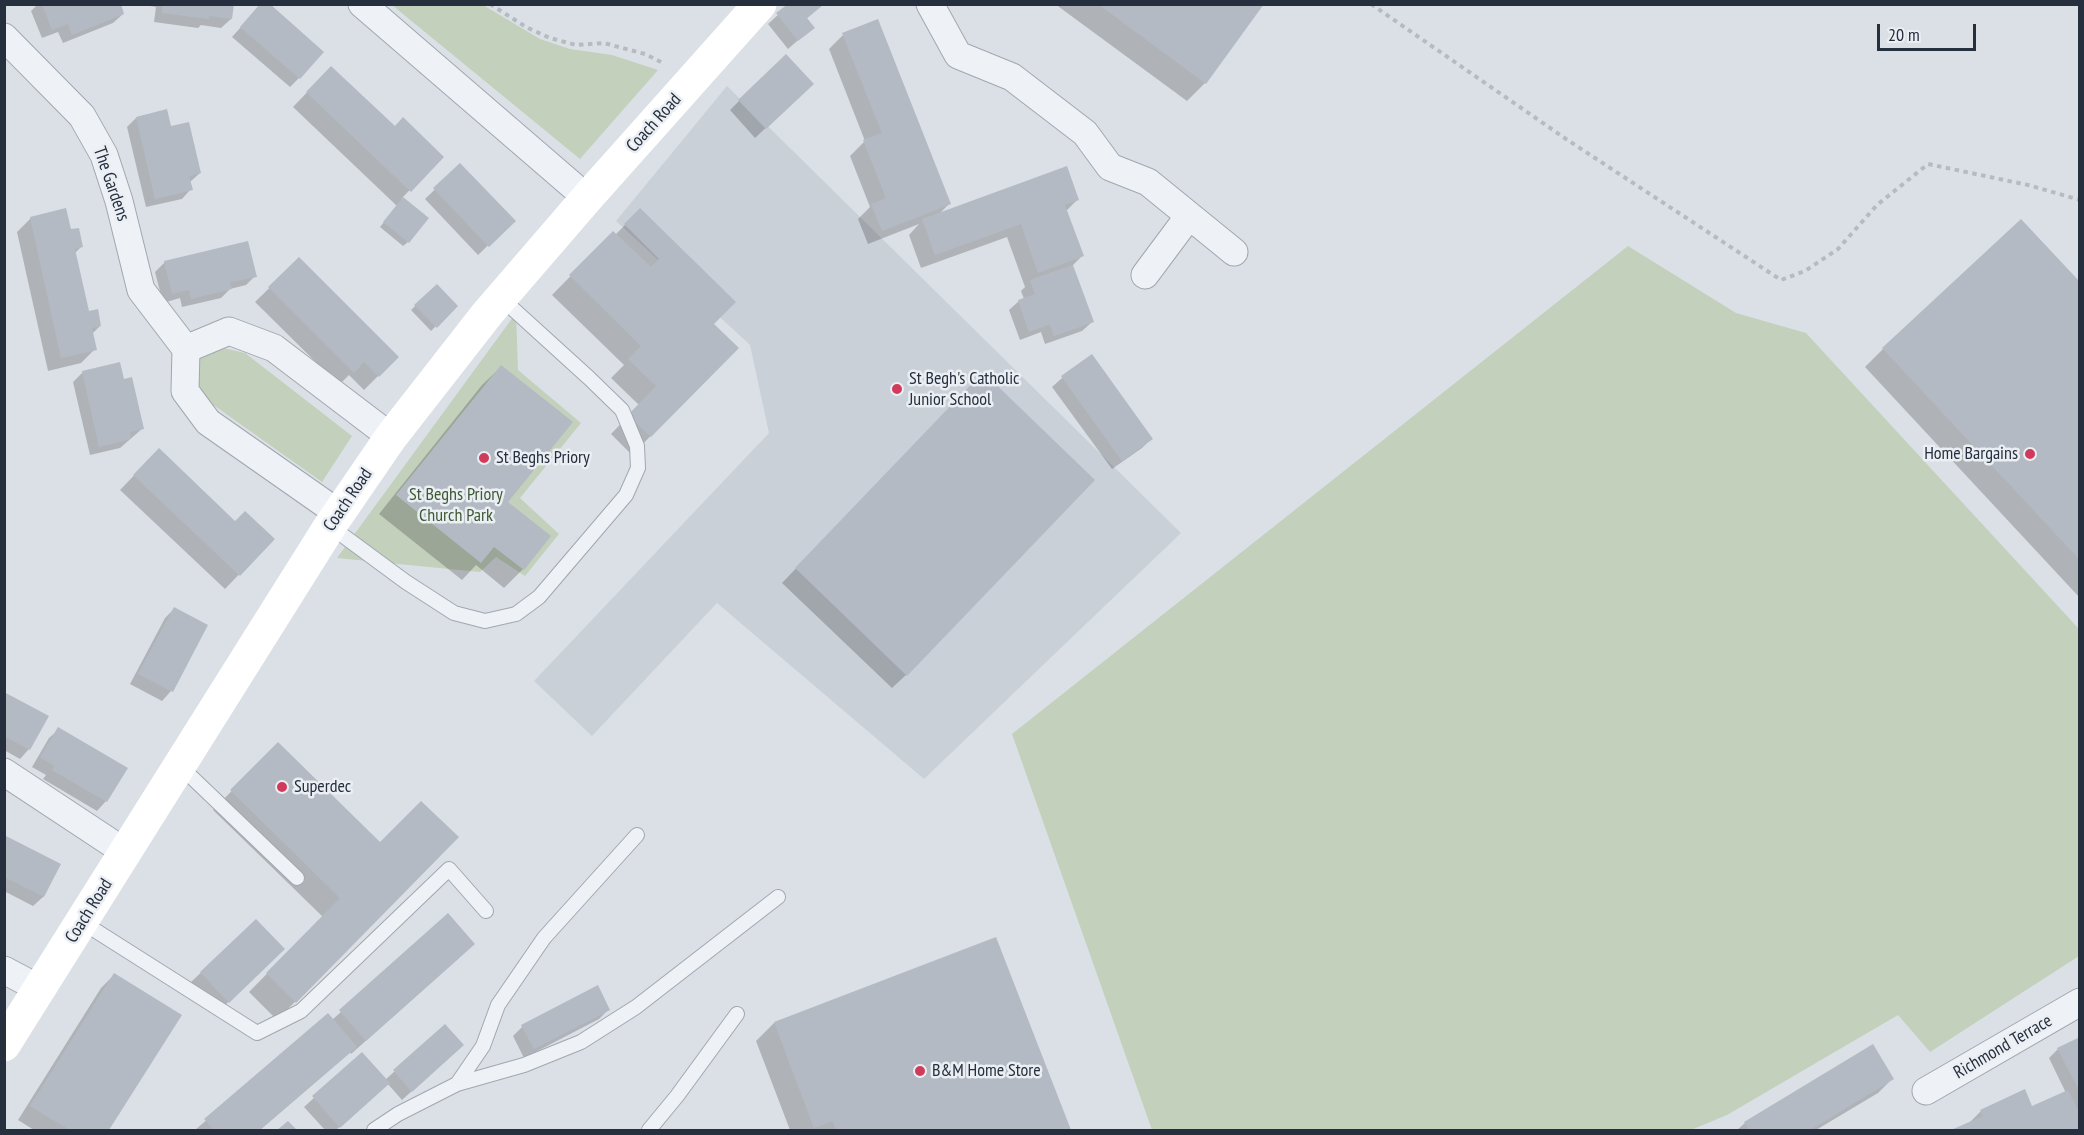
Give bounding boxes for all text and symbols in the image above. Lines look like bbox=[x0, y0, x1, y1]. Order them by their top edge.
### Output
scale bar bbox=[1880, 12, 1979, 50]
text: 20 m bbox=[1888, 23, 1920, 46]
street label: Coach Road bbox=[622, 89, 686, 157]
street label: The Gardens bbox=[88, 144, 134, 224]
place label: St Begh's Catholic Junior School bbox=[909, 368, 1020, 410]
marker: St Begh's Catholic Junior School bbox=[890, 382, 904, 396]
place label: Home Bargains bbox=[1924, 443, 2018, 465]
place label: St Beghs Priory bbox=[496, 447, 590, 469]
marker: Home Bargains bbox=[2023, 447, 2037, 461]
marker: St Beghs Priory bbox=[477, 451, 491, 465]
street label: Coach Road bbox=[319, 464, 377, 536]
park label: St Beghs Priory Church Park bbox=[409, 484, 503, 526]
place label: Superdec bbox=[294, 776, 351, 798]
marker: Superdec bbox=[275, 780, 289, 794]
street label: Coach Road bbox=[61, 875, 117, 947]
street label: Richmond Terrace bbox=[1950, 1010, 2056, 1084]
place label: B&M Home Store bbox=[932, 1060, 1041, 1082]
marker: B&M Home Store bbox=[913, 1064, 927, 1078]

